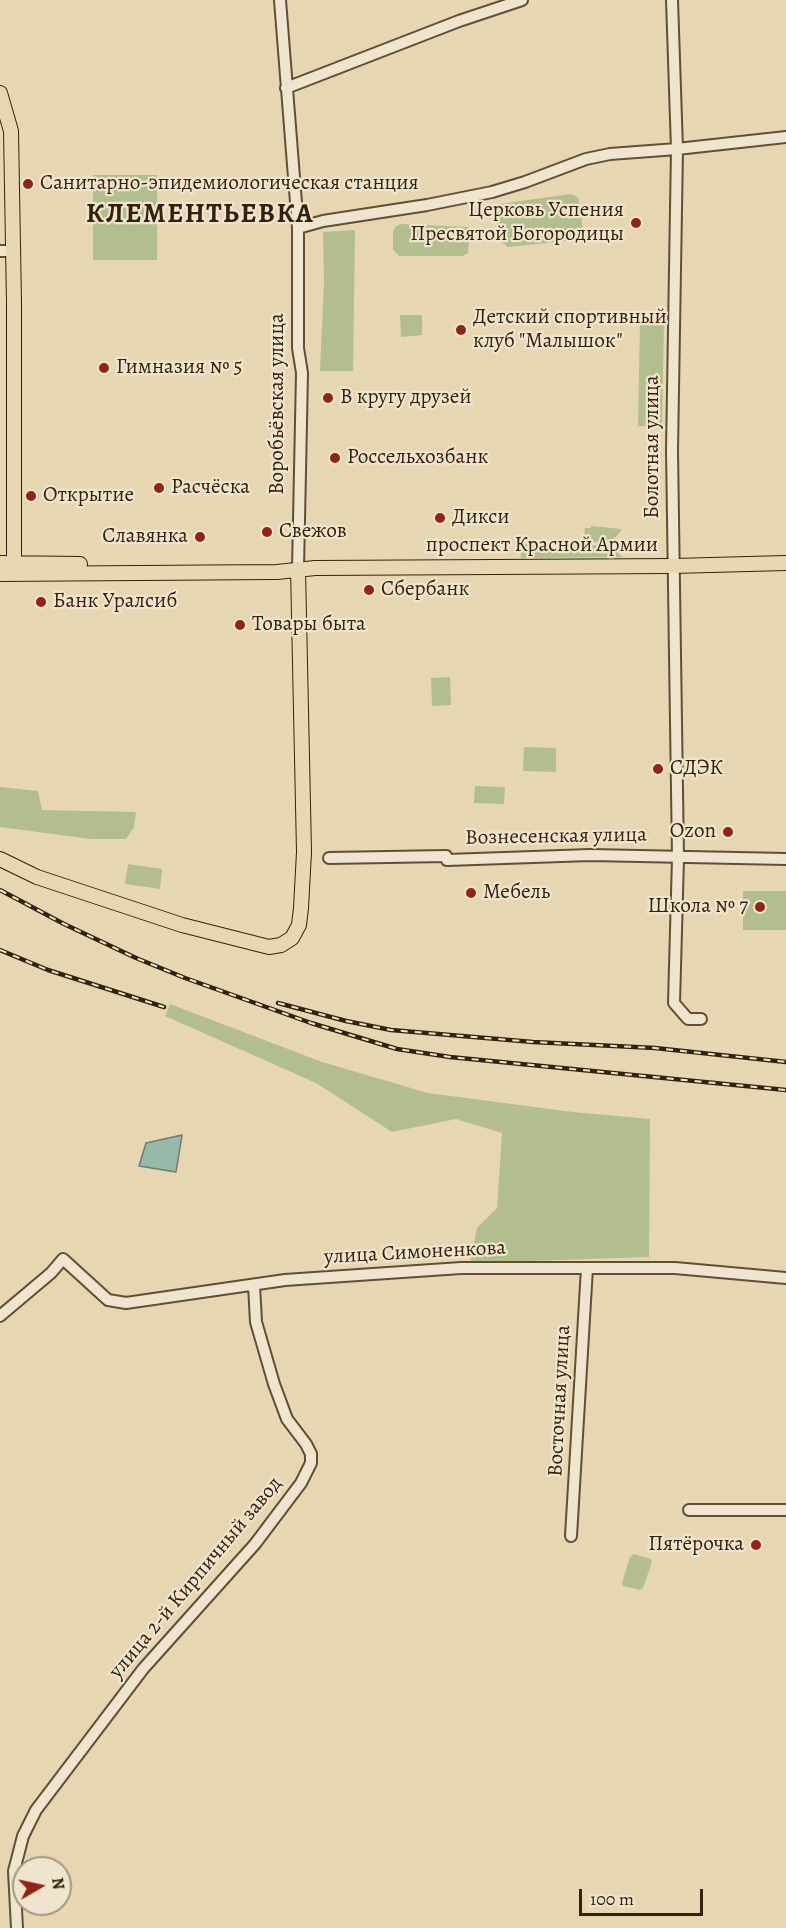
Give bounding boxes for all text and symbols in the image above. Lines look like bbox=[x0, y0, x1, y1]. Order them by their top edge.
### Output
place label: Санитарно-эпидемиологическая станция bbox=[40, 171, 419, 197]
marker: Санитарно-эпидемиологическая станция bbox=[21, 177, 35, 191]
place label: Церковь Успения Пресвятой Богородицы bbox=[410, 198, 624, 248]
district label: КЛЕМЕНТЬЕВКА bbox=[86, 199, 314, 231]
marker: Церковь Успения Пресвятой Богородицы bbox=[629, 216, 643, 230]
place label: Детский спортивный клуб "Малышок" bbox=[473, 305, 667, 355]
street label: Воробьёвская улица bbox=[265, 313, 291, 495]
marker: Детский спортивный клуб "Малышок" bbox=[454, 323, 468, 337]
place label: Гимназия № 5 bbox=[116, 355, 243, 381]
marker: Гимназия № 5 bbox=[97, 361, 111, 375]
street label: Болотная улица bbox=[640, 375, 666, 519]
place label: В кругу друзей bbox=[340, 385, 472, 411]
marker: В кругу друзей bbox=[321, 391, 335, 405]
place label: Россельхозбанк bbox=[347, 445, 488, 471]
marker: Россельхозбанк bbox=[328, 451, 342, 465]
place label: Расчёска bbox=[171, 475, 250, 501]
marker: Расчёска bbox=[152, 481, 166, 495]
place label: Открытие bbox=[43, 483, 134, 509]
marker: Открытие bbox=[24, 489, 38, 503]
place label: Дикси bbox=[452, 505, 510, 531]
marker: Дикси bbox=[433, 511, 447, 525]
place label: Свежов bbox=[279, 519, 347, 545]
place label: Славянка bbox=[102, 524, 188, 550]
marker: Свежов bbox=[260, 525, 274, 539]
marker: Славянка bbox=[193, 530, 207, 544]
street label: проспект Красной Армии bbox=[426, 533, 658, 559]
place label: Сбербанк bbox=[381, 577, 469, 603]
marker: Сбербанк bbox=[362, 583, 376, 597]
place label: Банк Уралсиб bbox=[53, 589, 177, 615]
marker: Банк Уралсиб bbox=[34, 595, 48, 609]
place label: Товары быта bbox=[252, 612, 366, 638]
marker: Товары быта bbox=[233, 618, 247, 632]
place label: СДЭК bbox=[670, 756, 723, 782]
marker: СДЭК bbox=[651, 762, 665, 776]
place label: Ozon bbox=[670, 819, 716, 845]
street label: Вознесенская улица bbox=[465, 823, 647, 851]
marker: Ozon bbox=[721, 825, 735, 839]
place label: Мебель bbox=[483, 880, 550, 906]
marker: Мебель bbox=[464, 886, 478, 900]
place label: Школа № 7 bbox=[647, 894, 748, 920]
marker: Школа № 7 bbox=[753, 900, 767, 914]
street label: улица Симоненкова bbox=[323, 1236, 507, 1270]
street label: Восточная улица bbox=[543, 1325, 577, 1477]
street label: улица 2-й Кирпичный завод bbox=[104, 1472, 288, 1684]
place label: Пятёрочка bbox=[648, 1532, 744, 1558]
marker: Пятёрочка bbox=[749, 1538, 763, 1552]
north arrow bbox=[12, 1856, 72, 1916]
text: N bbox=[46, 1876, 70, 1891]
scale bar bbox=[582, 1877, 706, 1915]
text: 100 m bbox=[590, 1887, 634, 1911]

